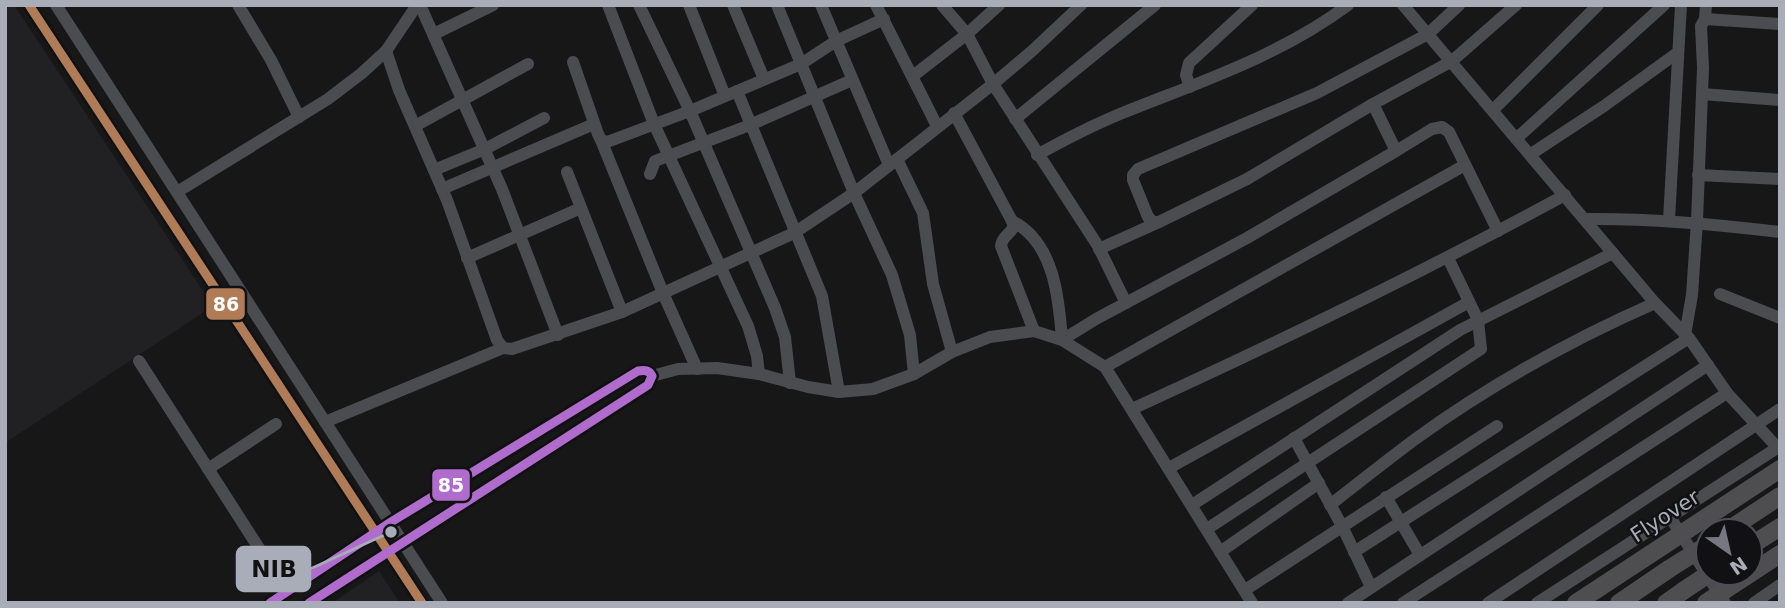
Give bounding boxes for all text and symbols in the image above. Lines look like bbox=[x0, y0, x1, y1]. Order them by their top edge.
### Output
line badge: 86 bbox=[205, 287, 246, 321]
text: 86 bbox=[213, 293, 239, 315]
line badge: 85 bbox=[431, 468, 471, 502]
text: 85 bbox=[438, 474, 464, 496]
street label: Flyover bbox=[1626, 485, 1704, 547]
north arrow bbox=[1694, 517, 1764, 587]
callout: NIB bbox=[237, 547, 310, 591]
text: N bbox=[1726, 553, 1751, 580]
text: NIB bbox=[251, 556, 297, 582]

